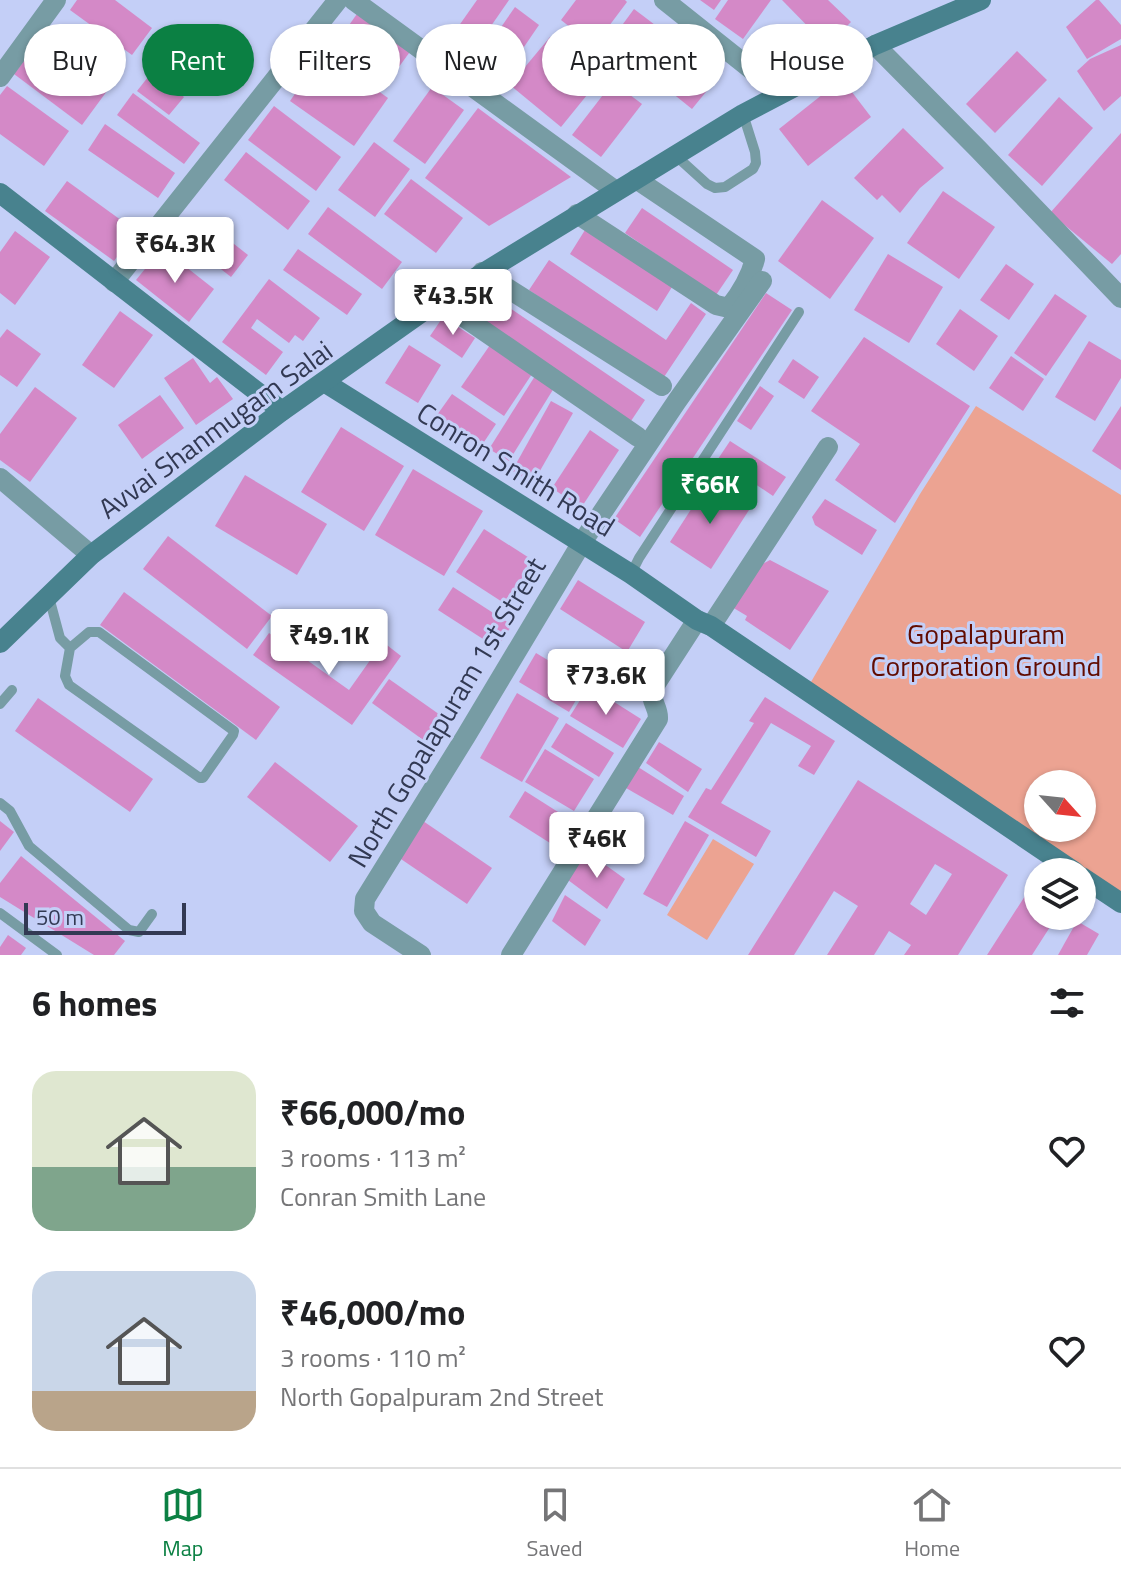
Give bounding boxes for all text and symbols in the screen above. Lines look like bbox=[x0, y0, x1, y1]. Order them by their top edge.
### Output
chip: Buy bbox=[24, 24, 126, 96]
chip: Rent bbox=[142, 24, 254, 96]
chip: Filters bbox=[270, 24, 400, 96]
chip: New bbox=[416, 24, 526, 96]
chip: Apartment bbox=[542, 24, 725, 96]
chip: House bbox=[741, 24, 873, 96]
pin: ₹64.3K bbox=[110, 217, 240, 285]
text: ₹64.3K bbox=[135, 223, 215, 262]
pin: ₹43.5K bbox=[388, 269, 518, 337]
text: ₹43.5K bbox=[413, 275, 493, 314]
street label: Avvai Shanmugam Salai bbox=[89, 329, 341, 529]
street label: Conron Smith Road bbox=[409, 391, 623, 547]
pin: ₹66K bbox=[663, 458, 757, 526]
text: ₹66K bbox=[680, 464, 740, 503]
street label: North Gopalapuram 1st Street bbox=[336, 548, 556, 875]
pin: ₹49.1K bbox=[264, 609, 394, 677]
park label: Gopalapuram Corporation Ground bbox=[871, 612, 1101, 687]
text: ₹49.1K bbox=[289, 615, 369, 654]
pin: ₹73.6K bbox=[541, 649, 671, 717]
text: ₹73.6K bbox=[566, 655, 646, 694]
north arrow bbox=[1024, 770, 1096, 842]
map controls bbox=[1024, 770, 1096, 930]
pin: ₹46K bbox=[550, 812, 644, 880]
text: ₹46K bbox=[567, 818, 627, 857]
button: layers bbox=[1024, 858, 1096, 930]
scale bar bbox=[24, 899, 186, 935]
text: 50 m bbox=[36, 900, 84, 934]
text: 6 homes bbox=[32, 977, 157, 1029]
icon: filters bbox=[1045, 981, 1089, 1025]
text: ₹66,000/mo bbox=[280, 1086, 465, 1138]
icon: home bbox=[96, 1103, 192, 1199]
icon: heart bbox=[1045, 1129, 1089, 1173]
text: 3 rooms · 113 m² bbox=[280, 1138, 466, 1177]
text: Conran Smith Lane bbox=[280, 1177, 486, 1216]
text: ₹46,000/mo bbox=[280, 1286, 465, 1338]
icon: home bbox=[96, 1303, 192, 1399]
icon: heart bbox=[1045, 1329, 1089, 1373]
text: 3 rooms · 110 m² bbox=[280, 1338, 466, 1377]
text: North Gopalpuram 2nd Street bbox=[280, 1377, 603, 1416]
tab: Map bbox=[161, 1483, 205, 1565]
tab: Saved bbox=[527, 1483, 583, 1565]
tab: Home bbox=[904, 1483, 960, 1565]

